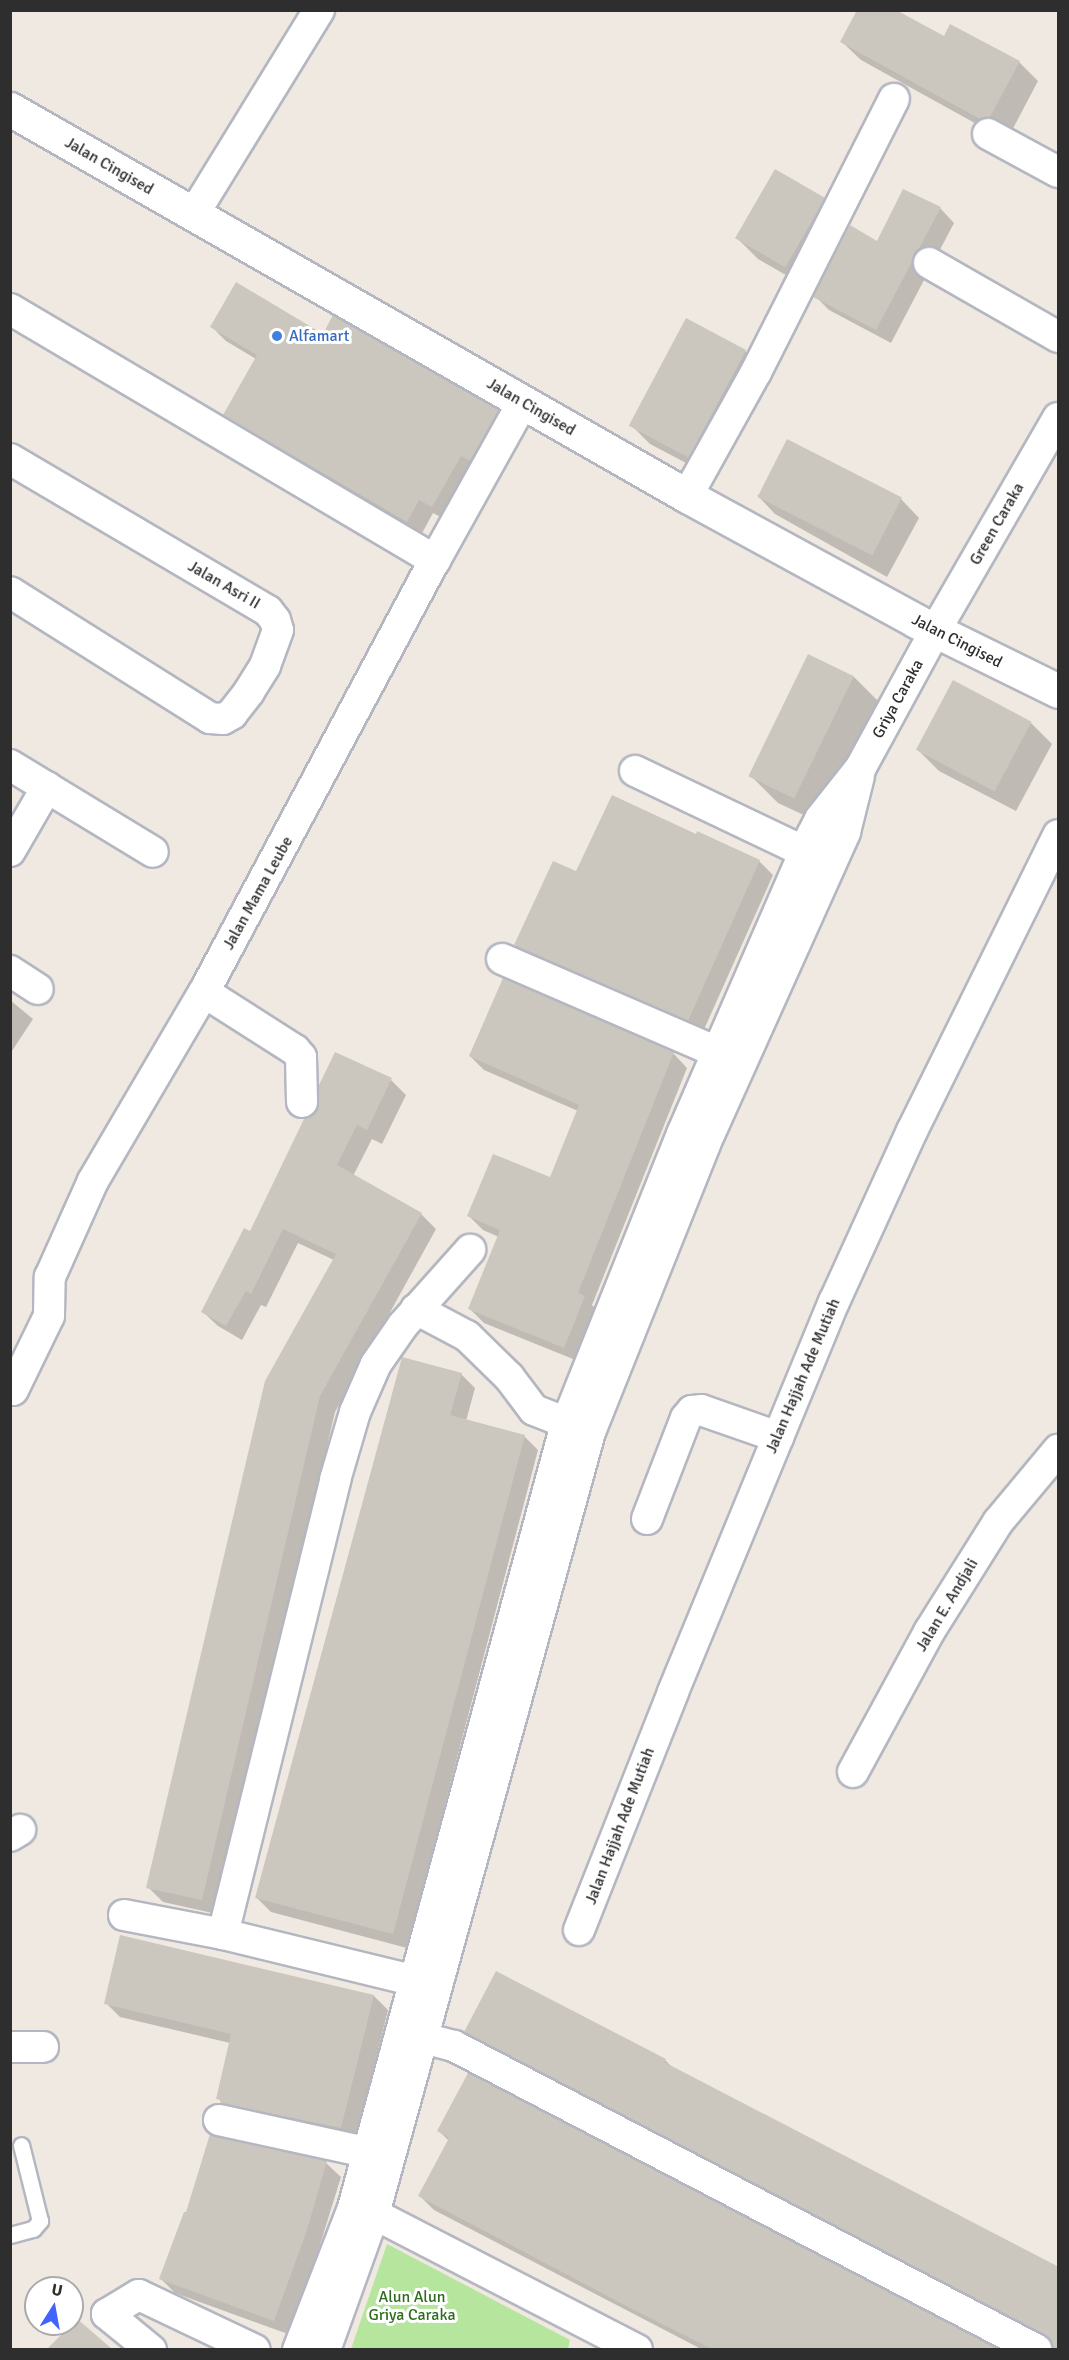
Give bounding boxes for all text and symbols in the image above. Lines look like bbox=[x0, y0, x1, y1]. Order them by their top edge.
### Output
street label: Jalan Cingised bbox=[61, 133, 157, 199]
place label: Alfamart bbox=[289, 326, 349, 346]
marker: Alfamart bbox=[270, 329, 284, 343]
street label: Jalan Cingised bbox=[483, 374, 579, 440]
street label: Green Caraka bbox=[966, 479, 1028, 569]
street label: Jalan Asri II bbox=[184, 557, 264, 613]
street label: Jalan Cingised bbox=[909, 610, 1005, 672]
street label: Griya Caraka bbox=[868, 656, 928, 742]
street label: Jalan Mama Leube bbox=[219, 833, 297, 953]
street label: Jalan Hajjah Ade Mutiah bbox=[762, 1296, 844, 1456]
street label: Jalan E. Andjali bbox=[912, 1555, 982, 1655]
street label: Jalan Hajjah Ade Mutiah bbox=[581, 1745, 659, 1907]
north arrow bbox=[24, 2276, 84, 2336]
text: U bbox=[50, 2279, 64, 2301]
park label: Alun Alun Griya Caraka bbox=[368, 2287, 456, 2325]

